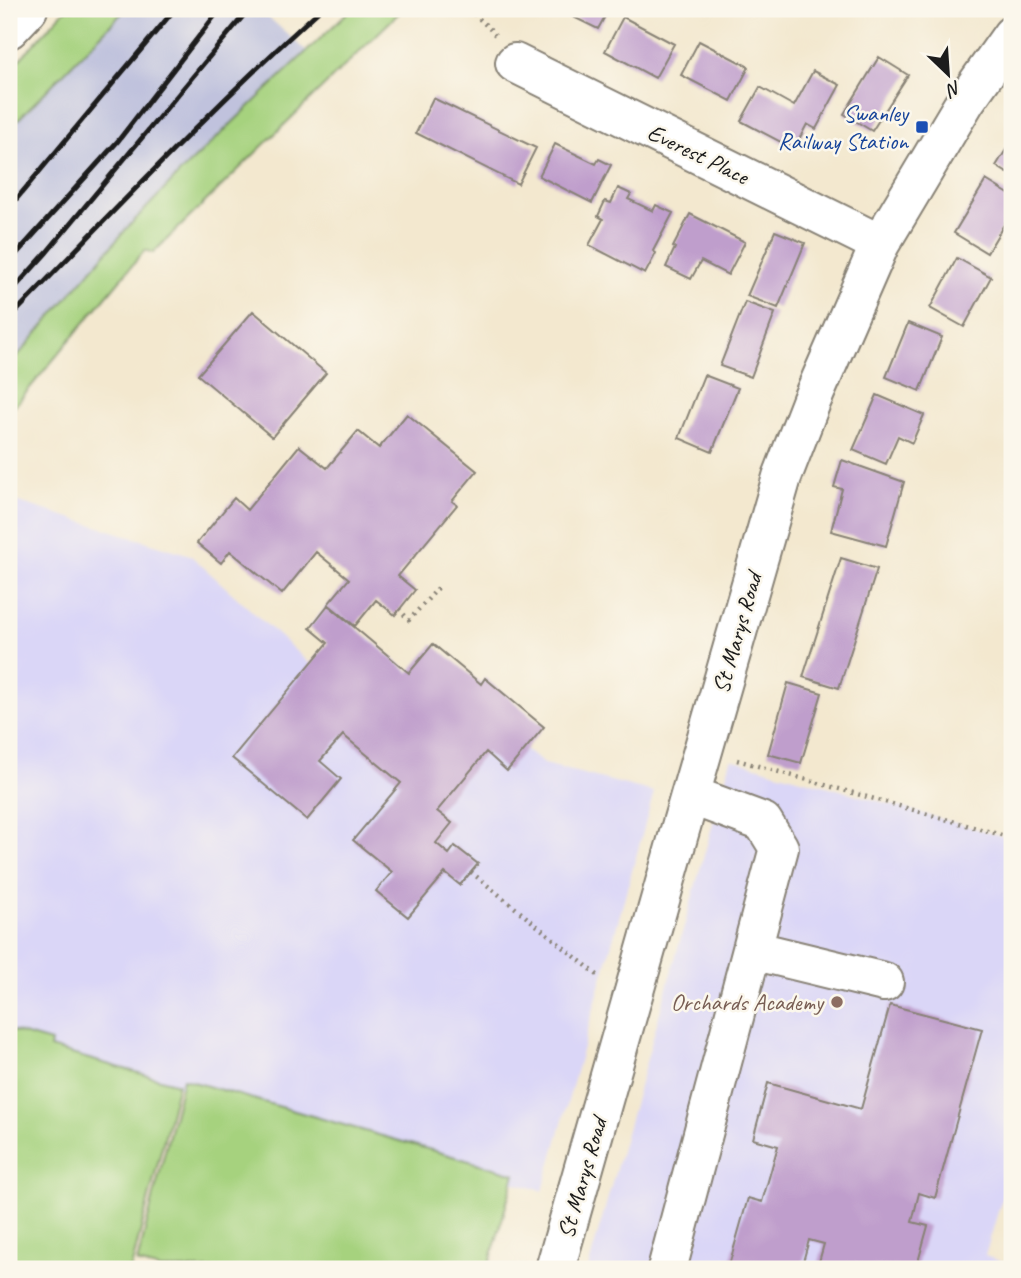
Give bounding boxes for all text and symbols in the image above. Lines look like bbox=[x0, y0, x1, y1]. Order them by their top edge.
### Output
north arrow bbox=[912, 38, 982, 108]
text: N bbox=[941, 75, 965, 103]
place label: Swanley Railway Station bbox=[778, 98, 910, 156]
street label: Everest Place bbox=[643, 117, 755, 192]
marker: Swanley Railway Station bbox=[914, 119, 930, 135]
street label: St Marys Road bbox=[706, 566, 769, 697]
place label: Orchards Academy bbox=[671, 987, 825, 1017]
marker: Orchards Academy bbox=[829, 994, 845, 1010]
street label: St Marys Road bbox=[551, 1111, 614, 1242]

